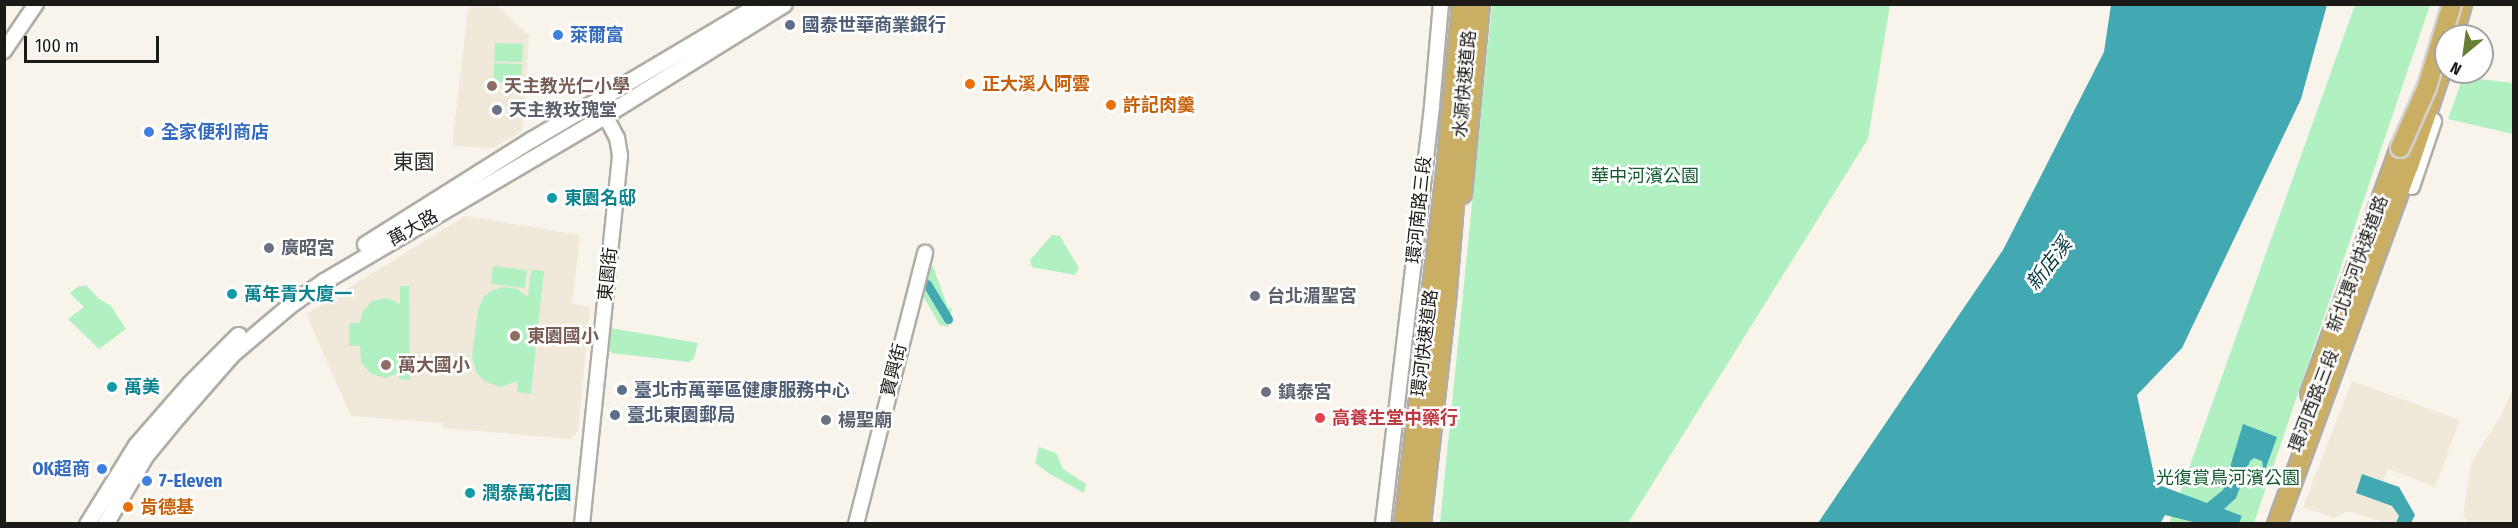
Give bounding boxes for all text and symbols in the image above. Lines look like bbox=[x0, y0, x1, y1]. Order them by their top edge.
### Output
place label: 國泰世華商業銀行 bbox=[802, 14, 946, 36]
marker: 國泰世華商業銀行 bbox=[783, 18, 797, 32]
scale bar bbox=[27, 24, 162, 62]
place label: 萊爾富 bbox=[570, 24, 624, 46]
north arrow bbox=[2434, 24, 2494, 84]
marker: 萊爾富 bbox=[551, 28, 565, 42]
street label: 水源快速道路 bbox=[1450, 29, 1480, 139]
text: 100 m bbox=[35, 35, 79, 57]
text: N bbox=[2447, 58, 2465, 79]
place label: 正大溪人阿雲 bbox=[982, 73, 1090, 95]
place label: 天主教光仁小學 bbox=[504, 75, 630, 97]
marker: 正大溪人阿雲 bbox=[963, 77, 977, 91]
marker: 天主教光仁小學 bbox=[485, 79, 499, 93]
place label: 許記肉羹 bbox=[1123, 94, 1195, 116]
marker: 許記肉羹 bbox=[1104, 98, 1118, 112]
place label: 天主教玫瑰堂 bbox=[509, 99, 617, 121]
marker: 天主教玫瑰堂 bbox=[490, 103, 504, 117]
place label: 全家便利商店 bbox=[161, 121, 269, 143]
marker: 全家便利商店 bbox=[142, 125, 156, 139]
district label: 東園 bbox=[393, 149, 435, 175]
street label: 環河南路三段 bbox=[1403, 155, 1435, 265]
park label: 華中河濱公園 bbox=[1591, 165, 1699, 187]
place label: 東園名邸 bbox=[564, 187, 636, 209]
marker: 東園名邸 bbox=[545, 191, 559, 205]
street label: 新北環河快速道路 bbox=[2323, 193, 2393, 335]
street label: 萬大路 bbox=[384, 205, 442, 251]
water label: 新店溪 bbox=[2021, 233, 2077, 295]
place label: 廣昭宮 bbox=[281, 237, 335, 259]
marker: 廣昭宮 bbox=[262, 241, 276, 255]
street label: 東園街 bbox=[594, 246, 622, 302]
place label: 萬年青大廈一 bbox=[244, 283, 352, 305]
place label: 台北湄聖宮 bbox=[1267, 285, 1357, 307]
marker: 萬年青大廈一 bbox=[225, 287, 239, 301]
street label: 環河快速道路 bbox=[1408, 288, 1442, 398]
marker: 台北湄聖宮 bbox=[1248, 289, 1262, 303]
place label: 東園國小 bbox=[527, 325, 599, 347]
marker: 東園國小 bbox=[508, 329, 522, 343]
street label: 寶興街 bbox=[877, 341, 911, 399]
street label: 環河西路三段 bbox=[2285, 347, 2343, 455]
place label: 萬大國小 bbox=[398, 354, 470, 376]
marker: 萬大國小 bbox=[379, 358, 393, 372]
place label: 萬美 bbox=[124, 376, 160, 398]
place label: 臺北市萬華區健康服務中心 bbox=[634, 379, 850, 401]
marker: 萬美 bbox=[105, 380, 119, 394]
place label: 鎮泰宮 bbox=[1278, 381, 1332, 403]
marker: 臺北市萬華區健康服務中心 bbox=[615, 383, 629, 397]
marker: 鎮泰宮 bbox=[1259, 385, 1273, 399]
place label: 臺北東園郵局 bbox=[627, 404, 735, 426]
place label: 高養生堂中藥行 bbox=[1332, 407, 1458, 429]
marker: 臺北東園郵局 bbox=[608, 408, 622, 422]
place label: 楊聖廟 bbox=[838, 409, 892, 431]
marker: 高養生堂中藥行 bbox=[1313, 411, 1327, 425]
marker: 楊聖廟 bbox=[819, 413, 833, 427]
place label: OK超商 bbox=[32, 458, 90, 480]
marker: OK超商 bbox=[95, 462, 109, 476]
park label: 光復賞鳥河濱公園 bbox=[2156, 467, 2300, 489]
place label: 7-Eleven bbox=[159, 470, 222, 492]
marker: 7-Eleven bbox=[140, 474, 154, 488]
place label: 潤泰萬花園 bbox=[482, 482, 572, 504]
marker: 潤泰萬花園 bbox=[463, 486, 477, 500]
place label: 肯德基 bbox=[140, 496, 194, 518]
marker: 肯德基 bbox=[121, 500, 135, 514]

